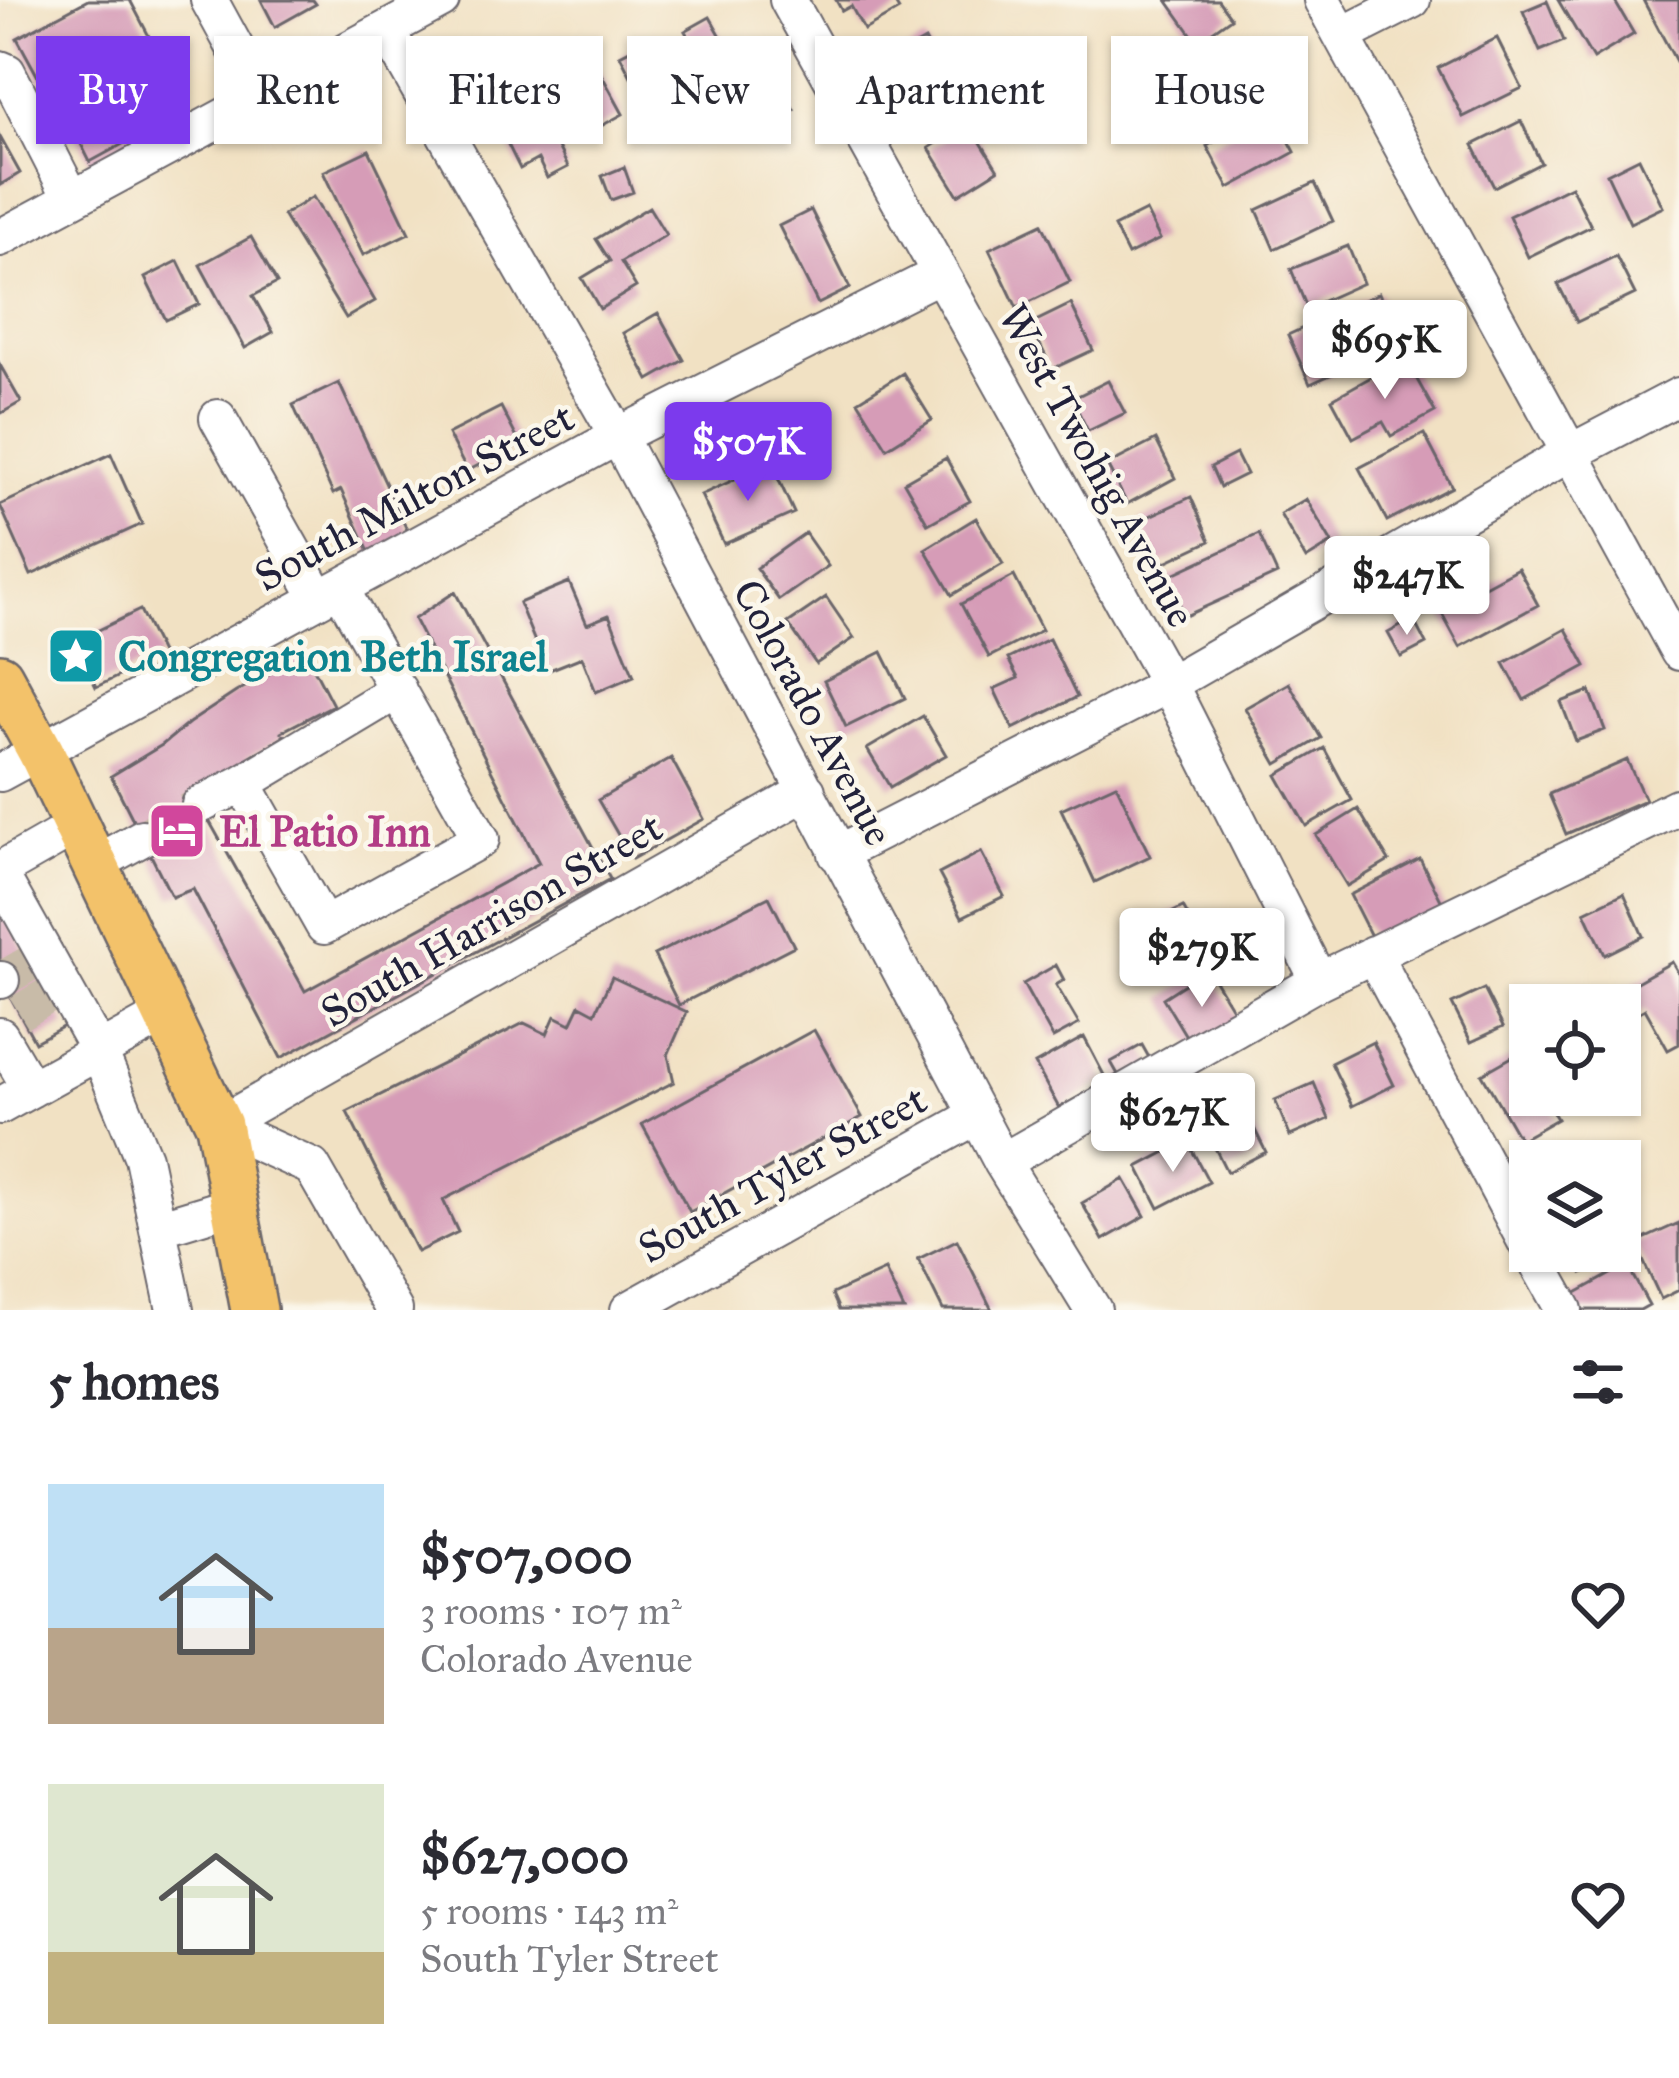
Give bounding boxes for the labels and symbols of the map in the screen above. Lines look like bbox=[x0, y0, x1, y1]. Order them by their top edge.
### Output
street label: West Twohig Avenue bbox=[987, 295, 1207, 636]
pin: $695K bbox=[1301, 300, 1469, 402]
street label: South Milton Street bbox=[246, 391, 583, 603]
pin: $507K bbox=[664, 402, 832, 504]
pin: $247K bbox=[1323, 536, 1491, 638]
street label: Colorado Avenue bbox=[721, 571, 905, 854]
place icon: Congregation Beth Israel bbox=[45, 625, 107, 687]
place label: Congregation Beth Israel bbox=[118, 631, 549, 683]
hotel icon: El Patio Inn bbox=[146, 800, 208, 862]
street label: South Harrison Street bbox=[312, 801, 671, 1039]
place label: El Patio Inn bbox=[219, 806, 431, 858]
pin: $279K bbox=[1118, 908, 1286, 1010]
street label: South Tyler Street bbox=[629, 1073, 936, 1275]
pin: $627K bbox=[1089, 1073, 1257, 1175]

